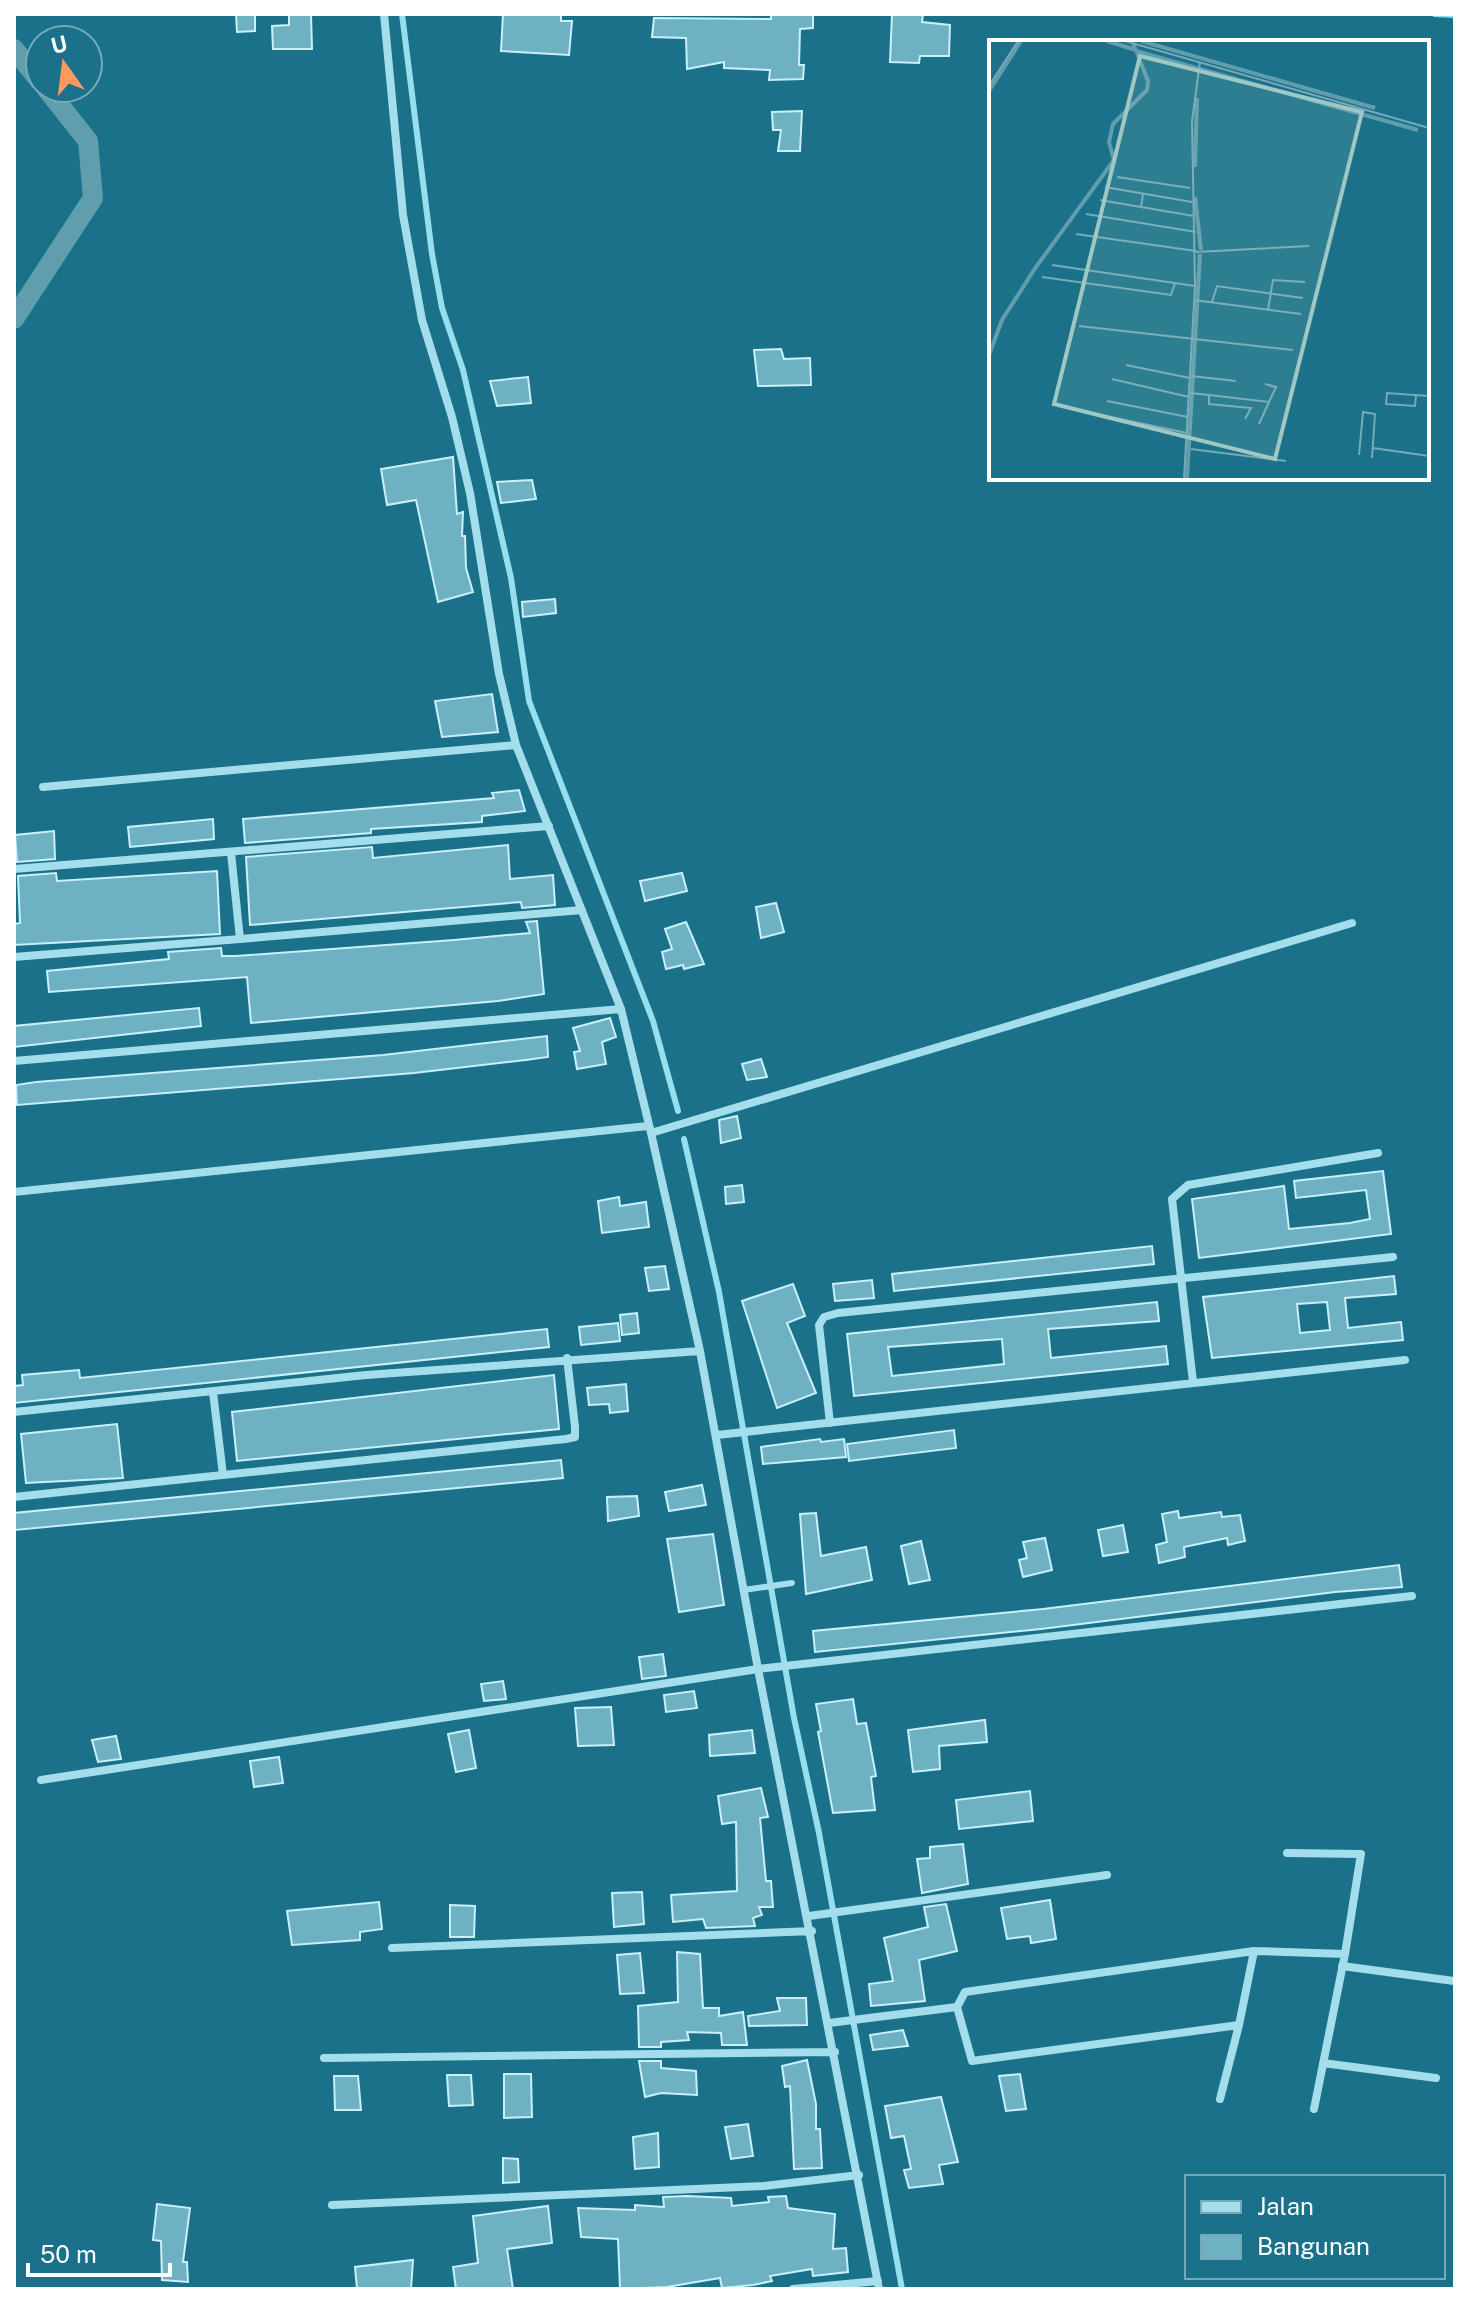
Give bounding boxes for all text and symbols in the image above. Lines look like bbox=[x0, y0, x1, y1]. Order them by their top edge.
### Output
north arrow bbox=[24, 24, 104, 104]
text: U bbox=[48, 30, 70, 59]
inset map bbox=[989, 40, 1429, 480]
legend bbox=[1185, 2175, 1445, 2279]
text: Jalan bbox=[1257, 2192, 1314, 2220]
scale bar bbox=[28, 2227, 170, 2277]
text: Bangunan bbox=[1257, 2232, 1370, 2260]
text: 50 m bbox=[40, 2240, 97, 2268]

